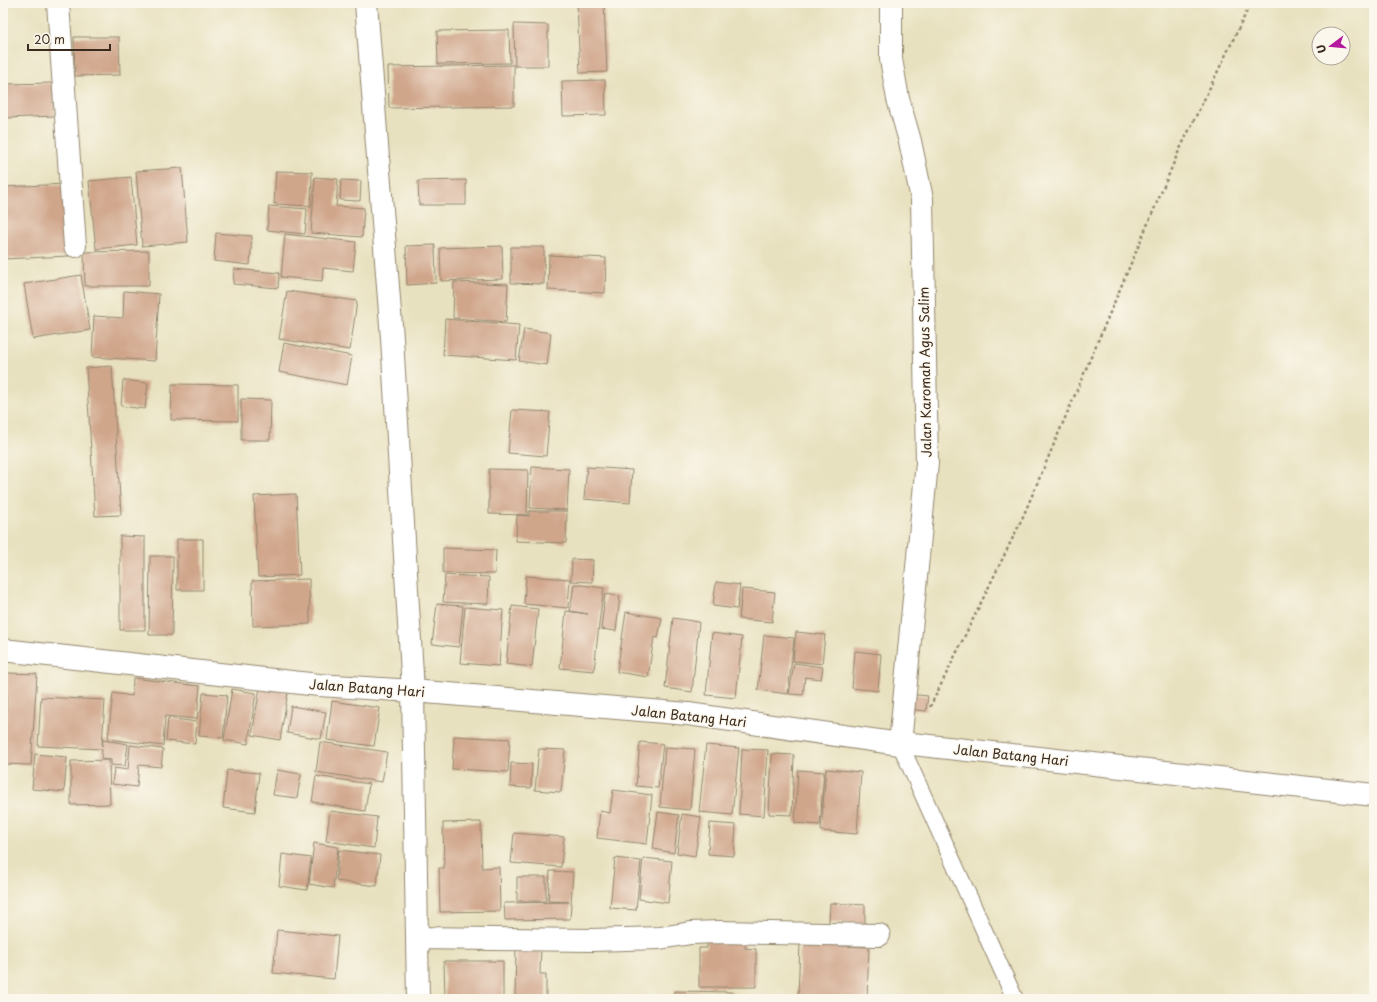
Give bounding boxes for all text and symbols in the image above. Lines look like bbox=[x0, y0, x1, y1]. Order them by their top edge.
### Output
scale bar bbox=[28, 26, 110, 52]
north arrow bbox=[1311, 26, 1351, 66]
text: 20 m bbox=[34, 30, 65, 48]
text: U bbox=[1312, 43, 1330, 55]
street label: Jalan Karomah Agus Salim bbox=[914, 286, 935, 458]
street label: Jalan Batang Hari bbox=[309, 674, 426, 701]
street label: Jalan Batang Hari bbox=[630, 700, 748, 731]
street label: Jalan Batang Hari bbox=[952, 739, 1070, 770]

